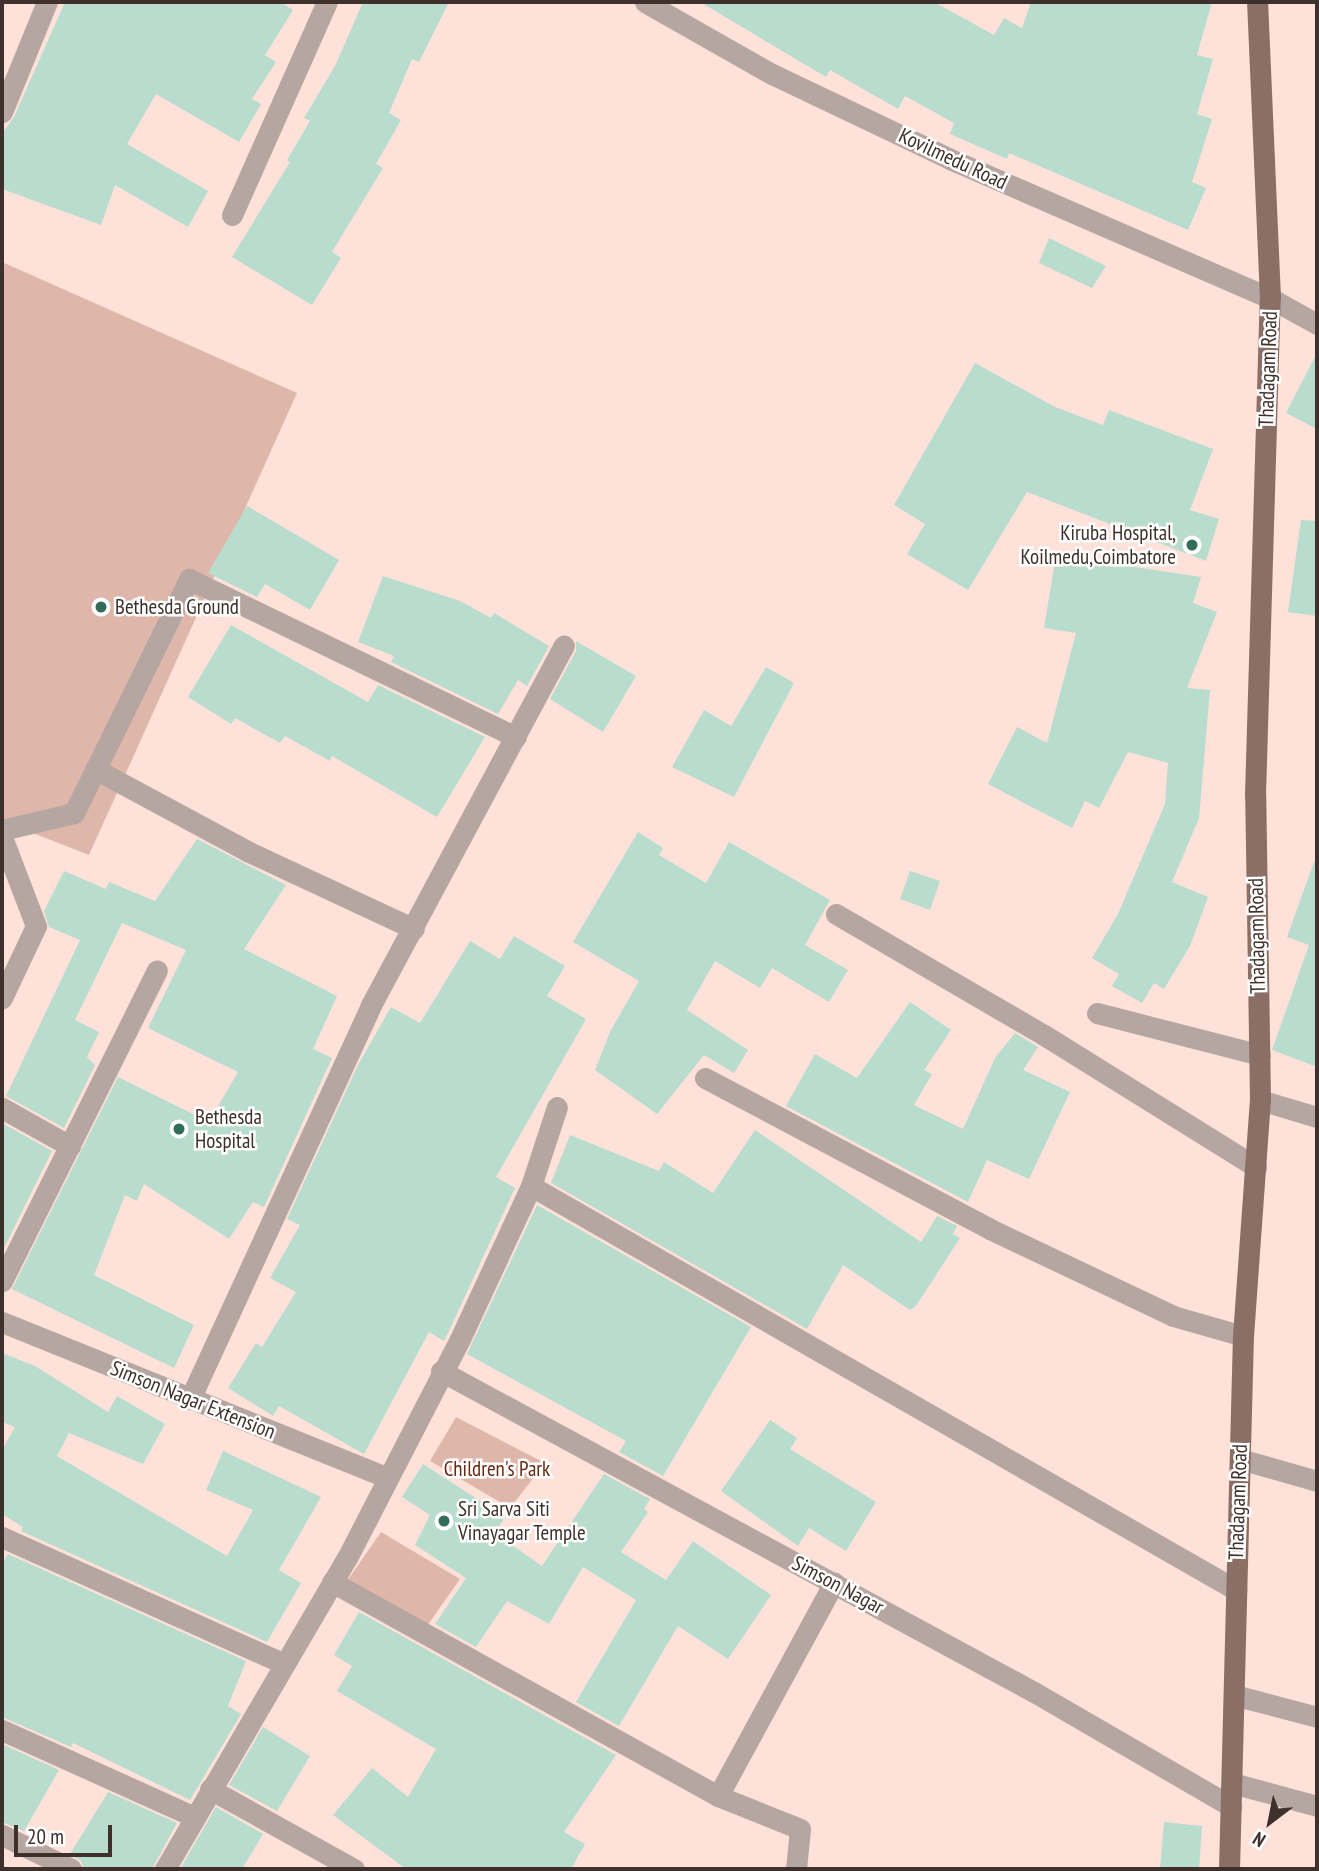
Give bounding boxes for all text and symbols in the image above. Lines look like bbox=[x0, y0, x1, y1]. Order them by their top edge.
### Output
street label: Kovilmedu Road bbox=[895, 123, 1011, 195]
street label: Thadagam Road bbox=[1253, 311, 1283, 427]
place label: Kiruba Hospital, Koilmedu,Coimbatore bbox=[1021, 520, 1176, 570]
marker: Kiruba Hospital, Koilmedu,Coimbatore bbox=[1182, 535, 1202, 555]
place label: Bethesda Ground bbox=[115, 594, 239, 620]
marker: Bethesda Ground bbox=[93, 599, 109, 615]
street label: Thadagam Road bbox=[1243, 878, 1271, 994]
place label: Bethesda Hospital bbox=[195, 1104, 262, 1154]
marker: Bethesda Hospital bbox=[169, 1119, 189, 1139]
street label: Simson Nagar Extension bbox=[107, 1355, 279, 1445]
street label: Thadagam Road bbox=[1223, 1444, 1253, 1560]
park label: Children's Park bbox=[444, 1456, 550, 1482]
place label: Sri Sarva Siti Vinayagar Temple bbox=[458, 1496, 586, 1546]
marker: Sri Sarva Siti Vinayagar Temple bbox=[436, 1513, 452, 1529]
street label: Simson Nagar bbox=[788, 1550, 888, 1620]
north arrow bbox=[1235, 1787, 1305, 1857]
scale bar bbox=[18, 1812, 116, 1856]
text: 20 m bbox=[27, 1823, 64, 1850]
text: N bbox=[1248, 1827, 1270, 1853]

